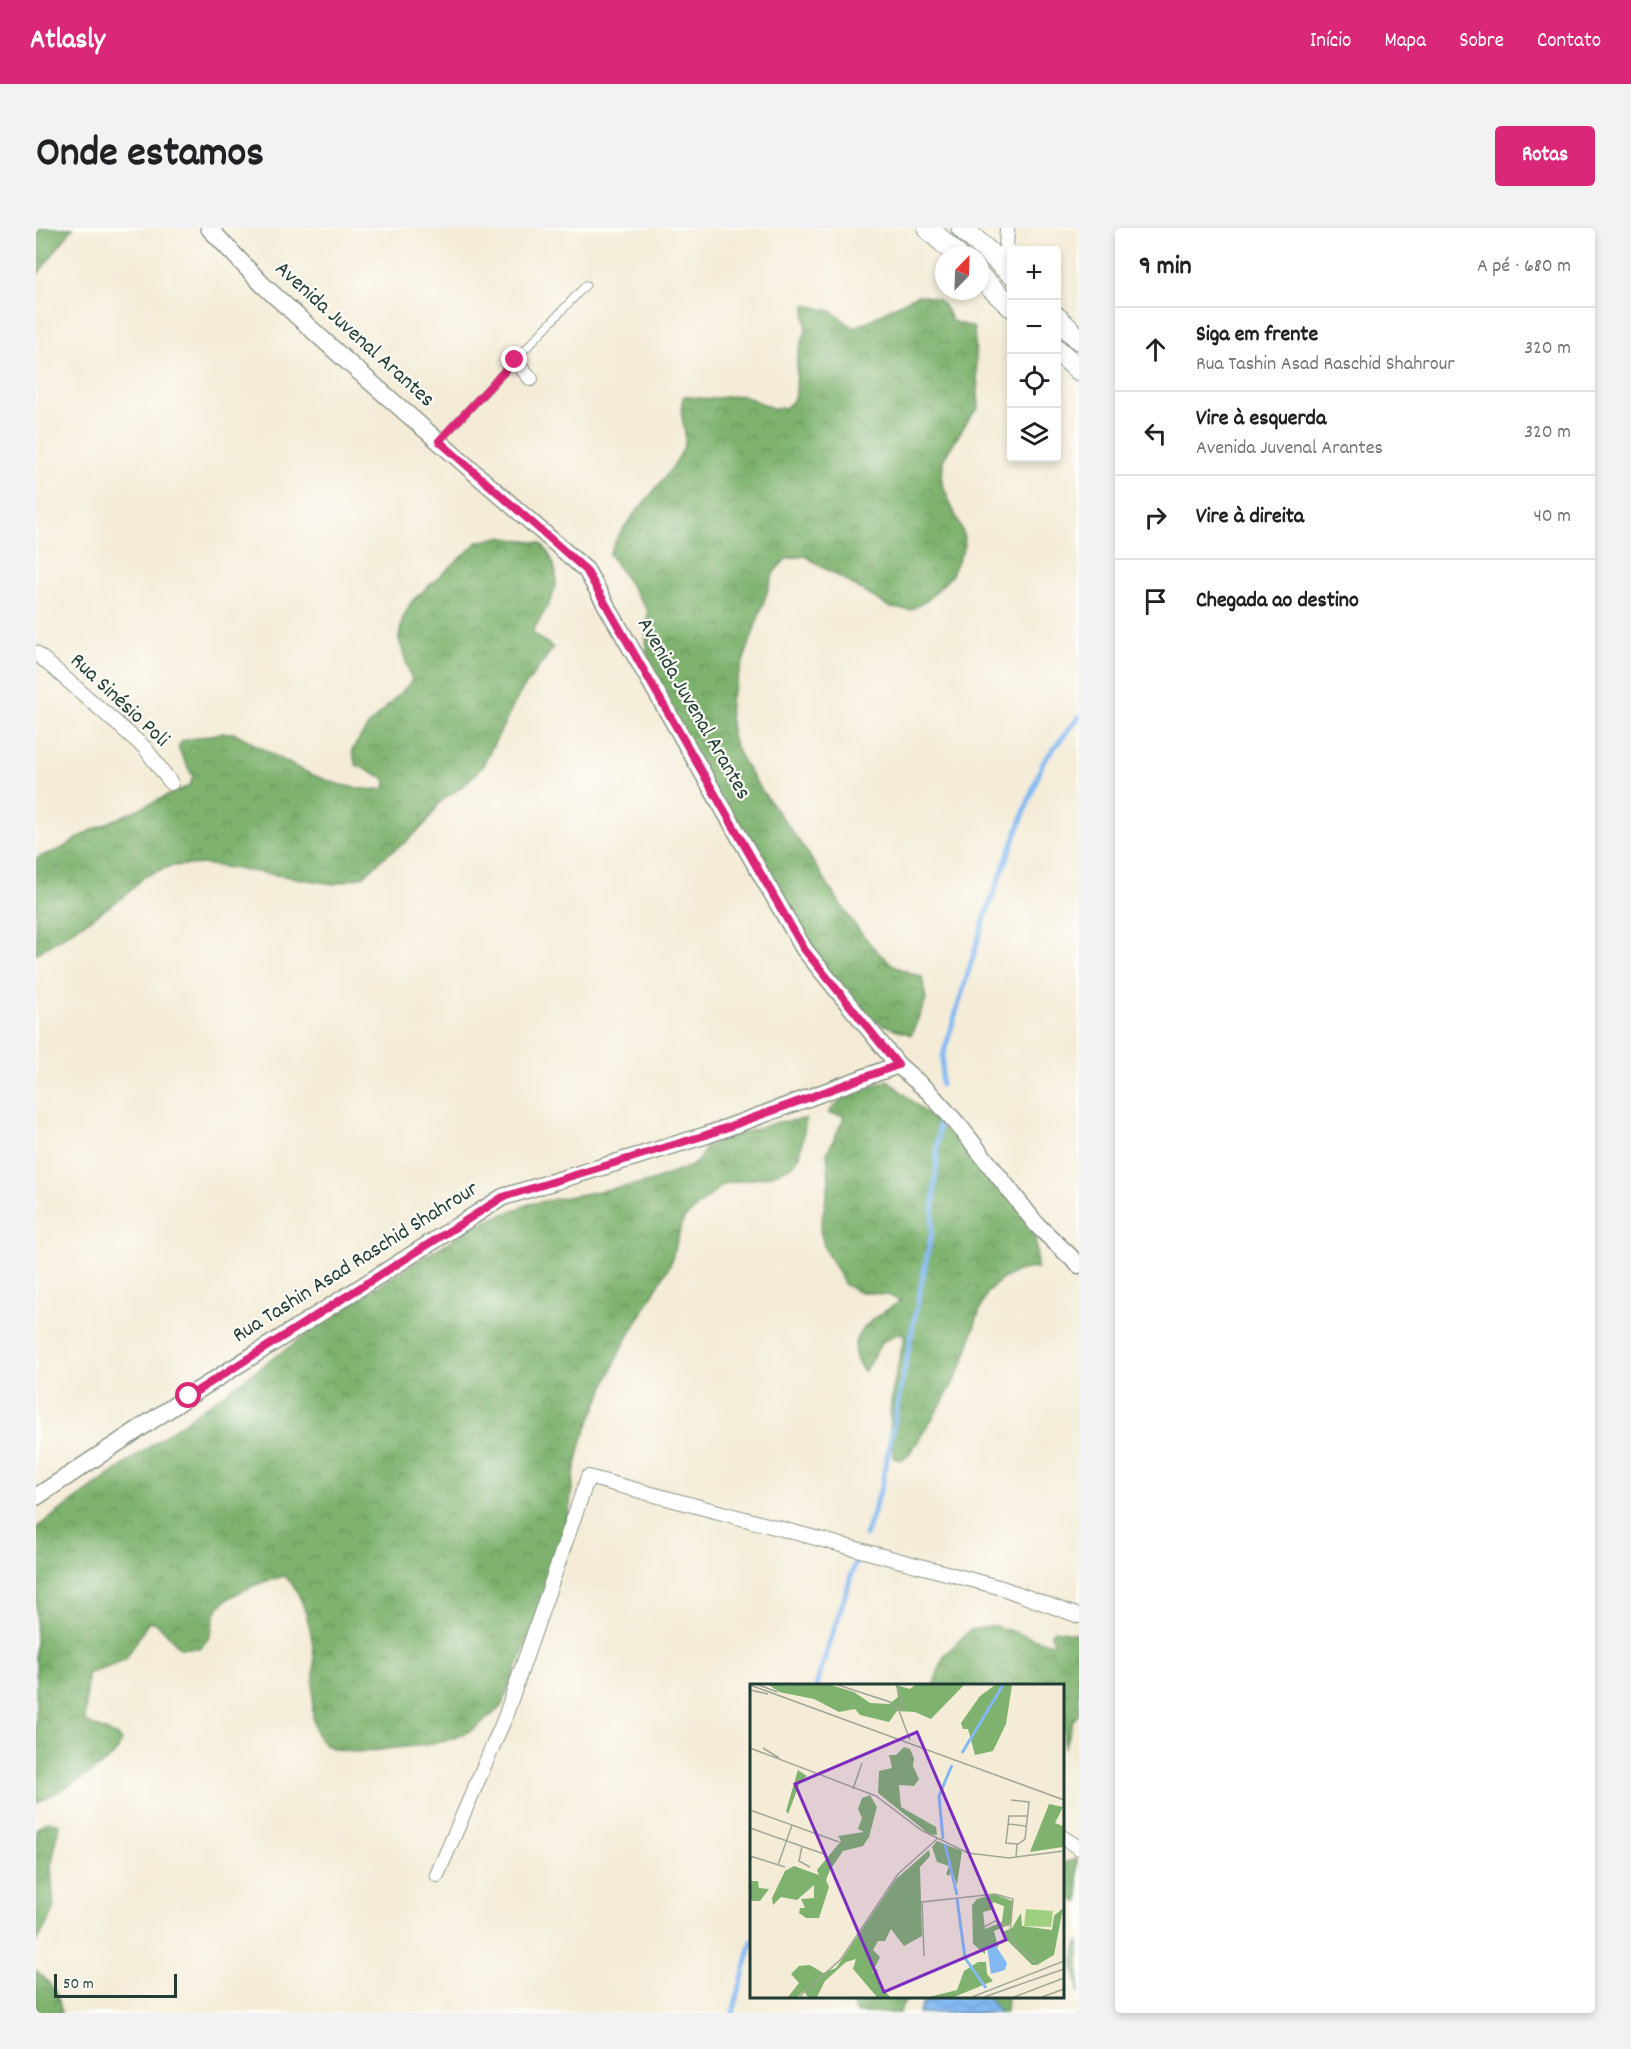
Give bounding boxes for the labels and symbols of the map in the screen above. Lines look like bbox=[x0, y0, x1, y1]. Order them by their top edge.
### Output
north arrow bbox=[935, 246, 989, 300]
street label: Avenida Juvenal Arantes bbox=[267, 255, 441, 415]
route end bbox=[501, 346, 527, 372]
street label: Avenida Juvenal Arantes bbox=[628, 612, 758, 806]
street label: Rua Sinésio Poli bbox=[62, 647, 176, 755]
street label: Rua Tashin Asad Raschid Shahrour bbox=[227, 1174, 486, 1352]
route start bbox=[175, 1382, 201, 1408]
inset map bbox=[750, 1684, 1064, 1998]
scale bar bbox=[54, 1971, 177, 1998]

